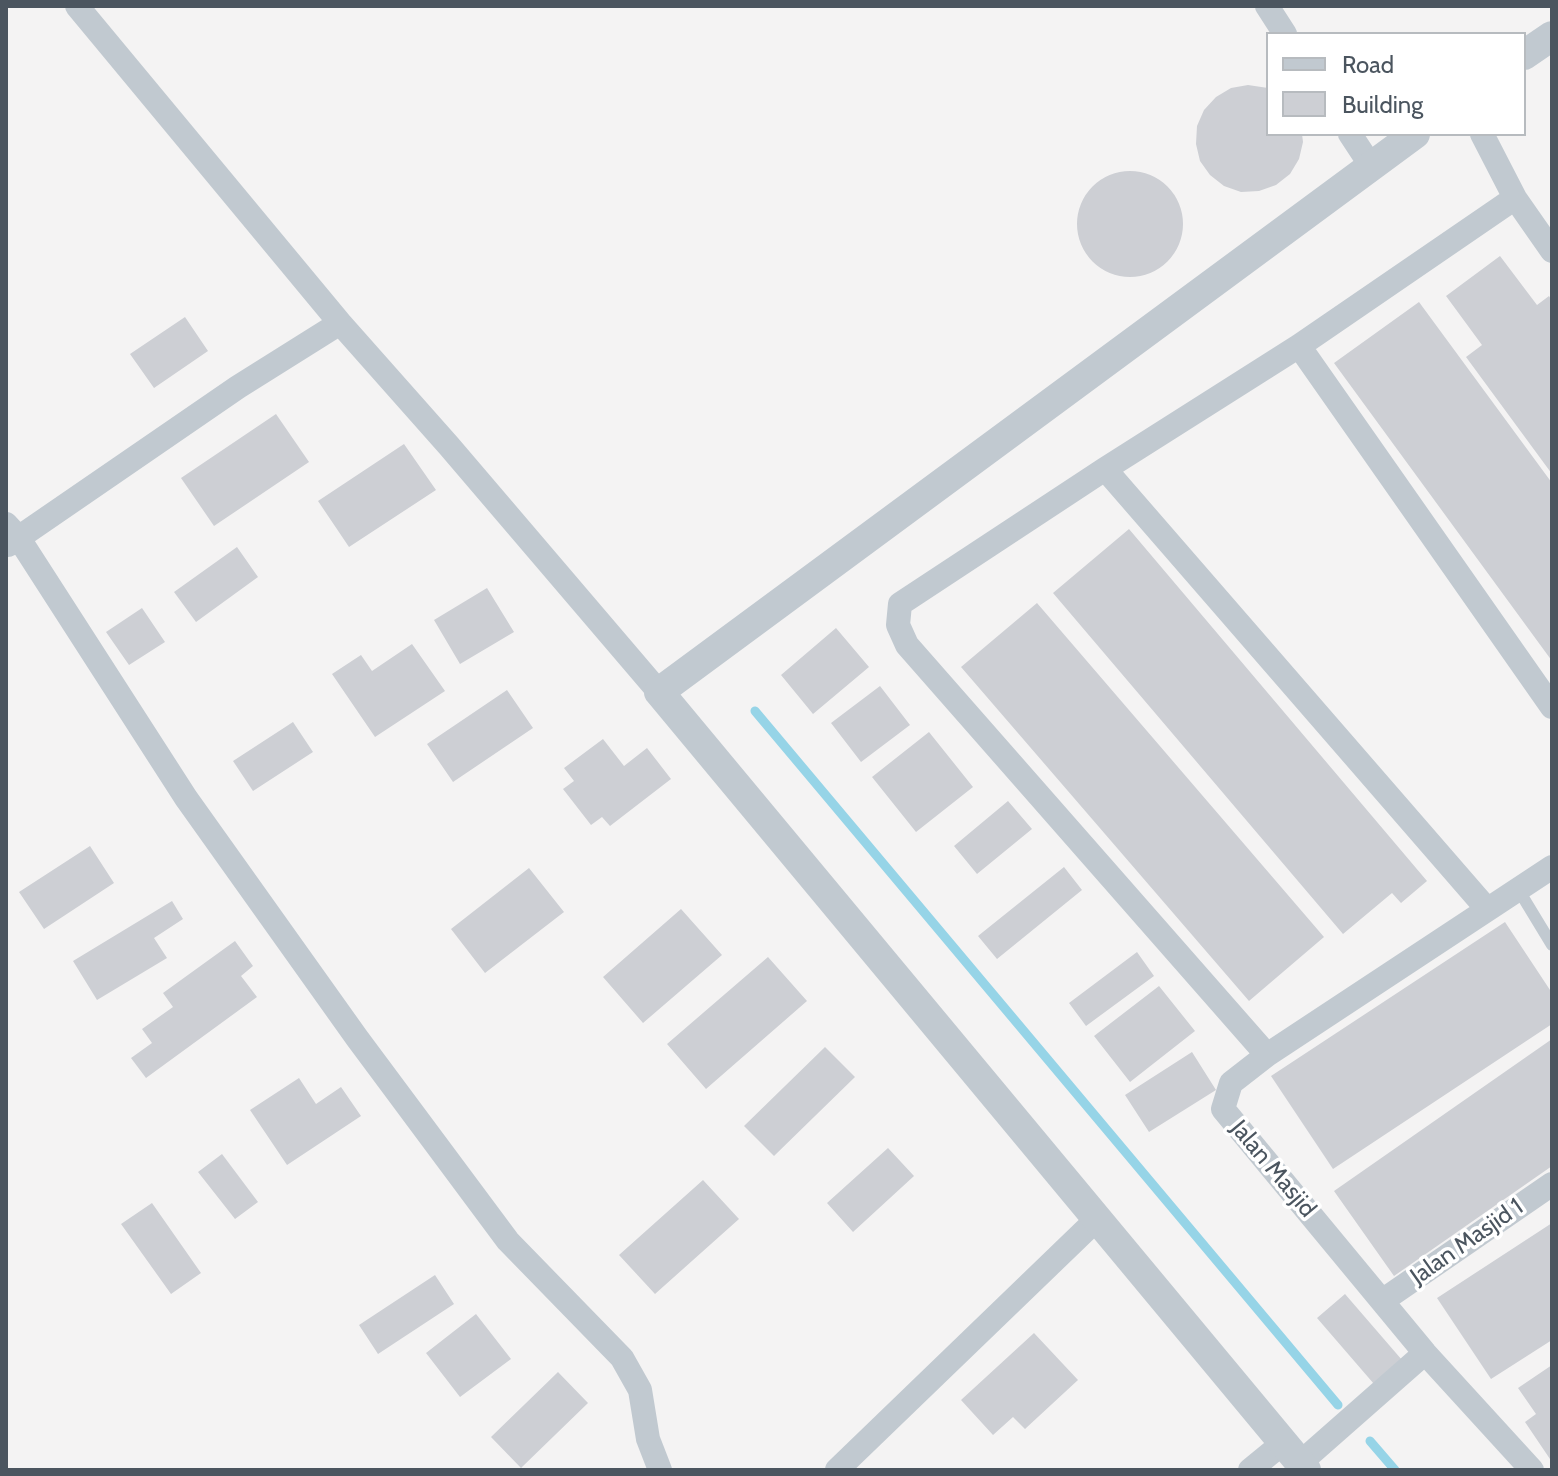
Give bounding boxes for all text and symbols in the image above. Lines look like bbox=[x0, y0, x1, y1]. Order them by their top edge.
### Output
legend bbox=[1266, 32, 1526, 136]
text: Road bbox=[1342, 50, 1394, 79]
text: Building bbox=[1342, 90, 1423, 119]
street label: Jalan Masjid bbox=[1224, 1115, 1322, 1223]
street label: Jalan Masjid 1 bbox=[1405, 1193, 1529, 1291]

